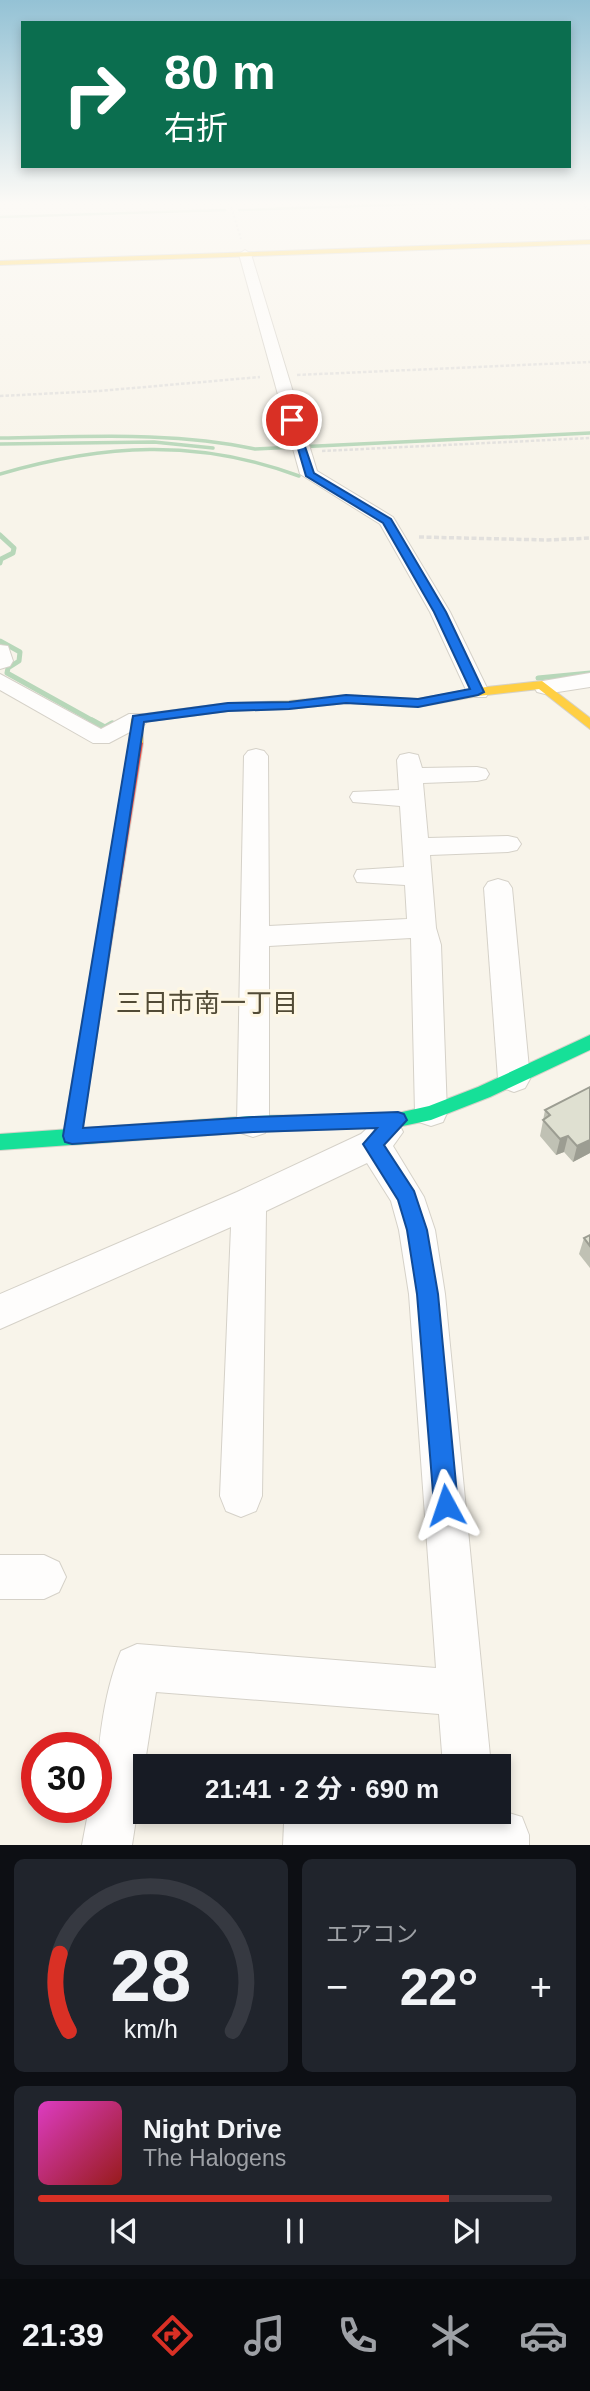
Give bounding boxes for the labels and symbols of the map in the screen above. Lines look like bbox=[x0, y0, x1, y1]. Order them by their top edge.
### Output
pin bbox=[262, 390, 322, 450]
district label: 三日市南一丁目 bbox=[116, 988, 298, 1018]
position arrow bbox=[409, 1468, 483, 1542]
speed limit sign: 30 bbox=[21, 1732, 112, 1823]

